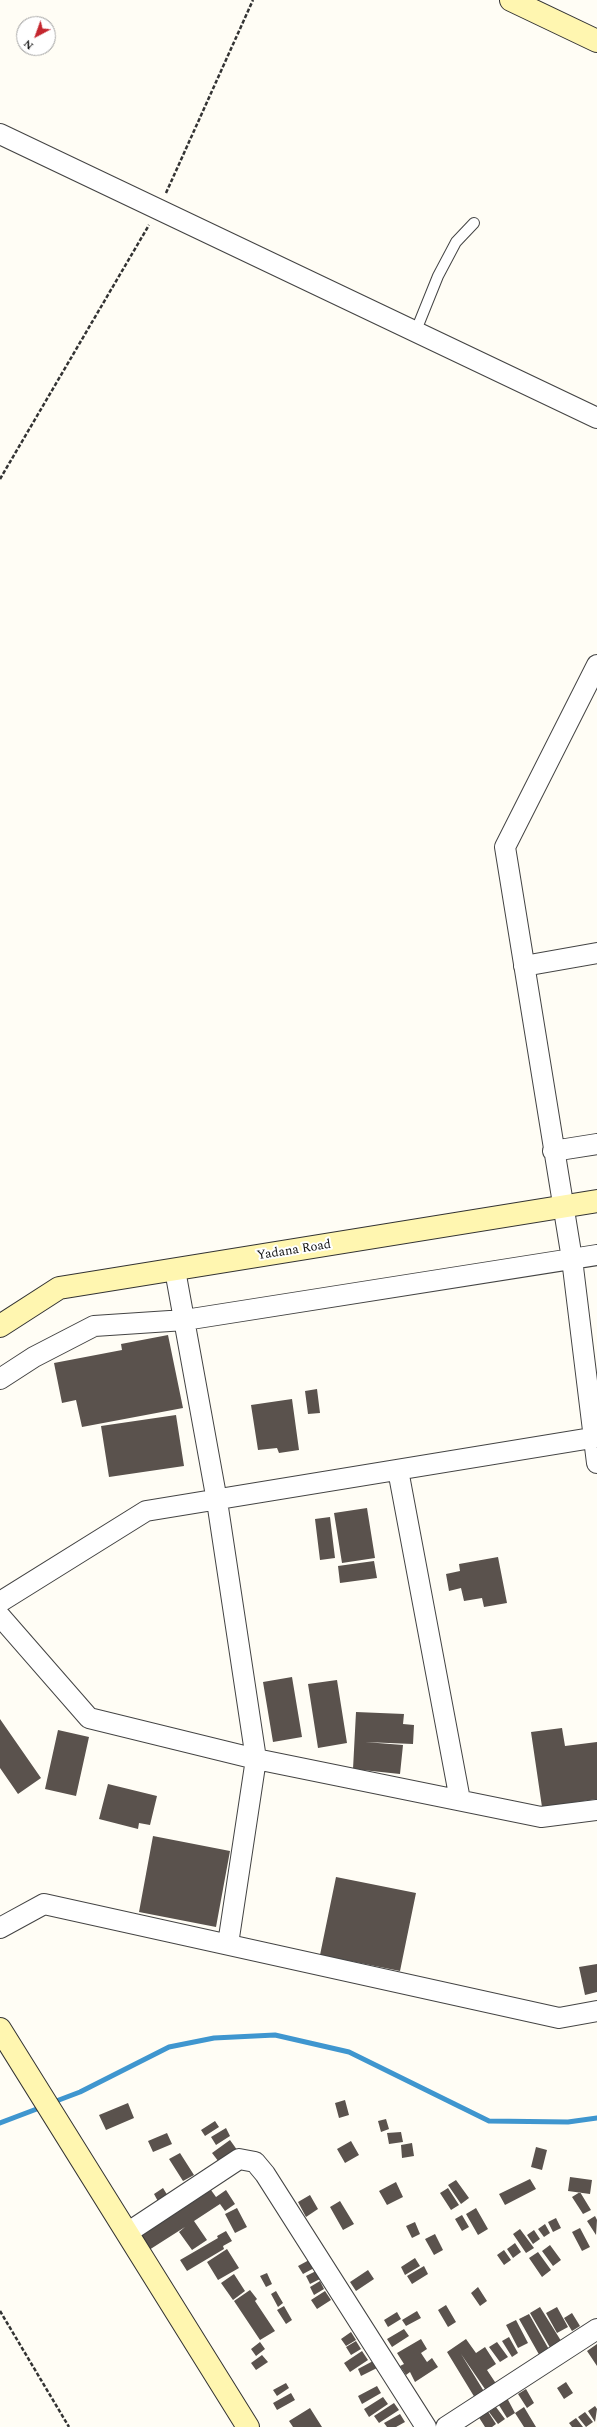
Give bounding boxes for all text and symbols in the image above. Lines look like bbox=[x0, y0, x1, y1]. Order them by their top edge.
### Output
north arrow bbox=[16, 16, 56, 56]
text: N bbox=[19, 35, 37, 54]
street label: Yadana Road bbox=[256, 1237, 332, 1265]

